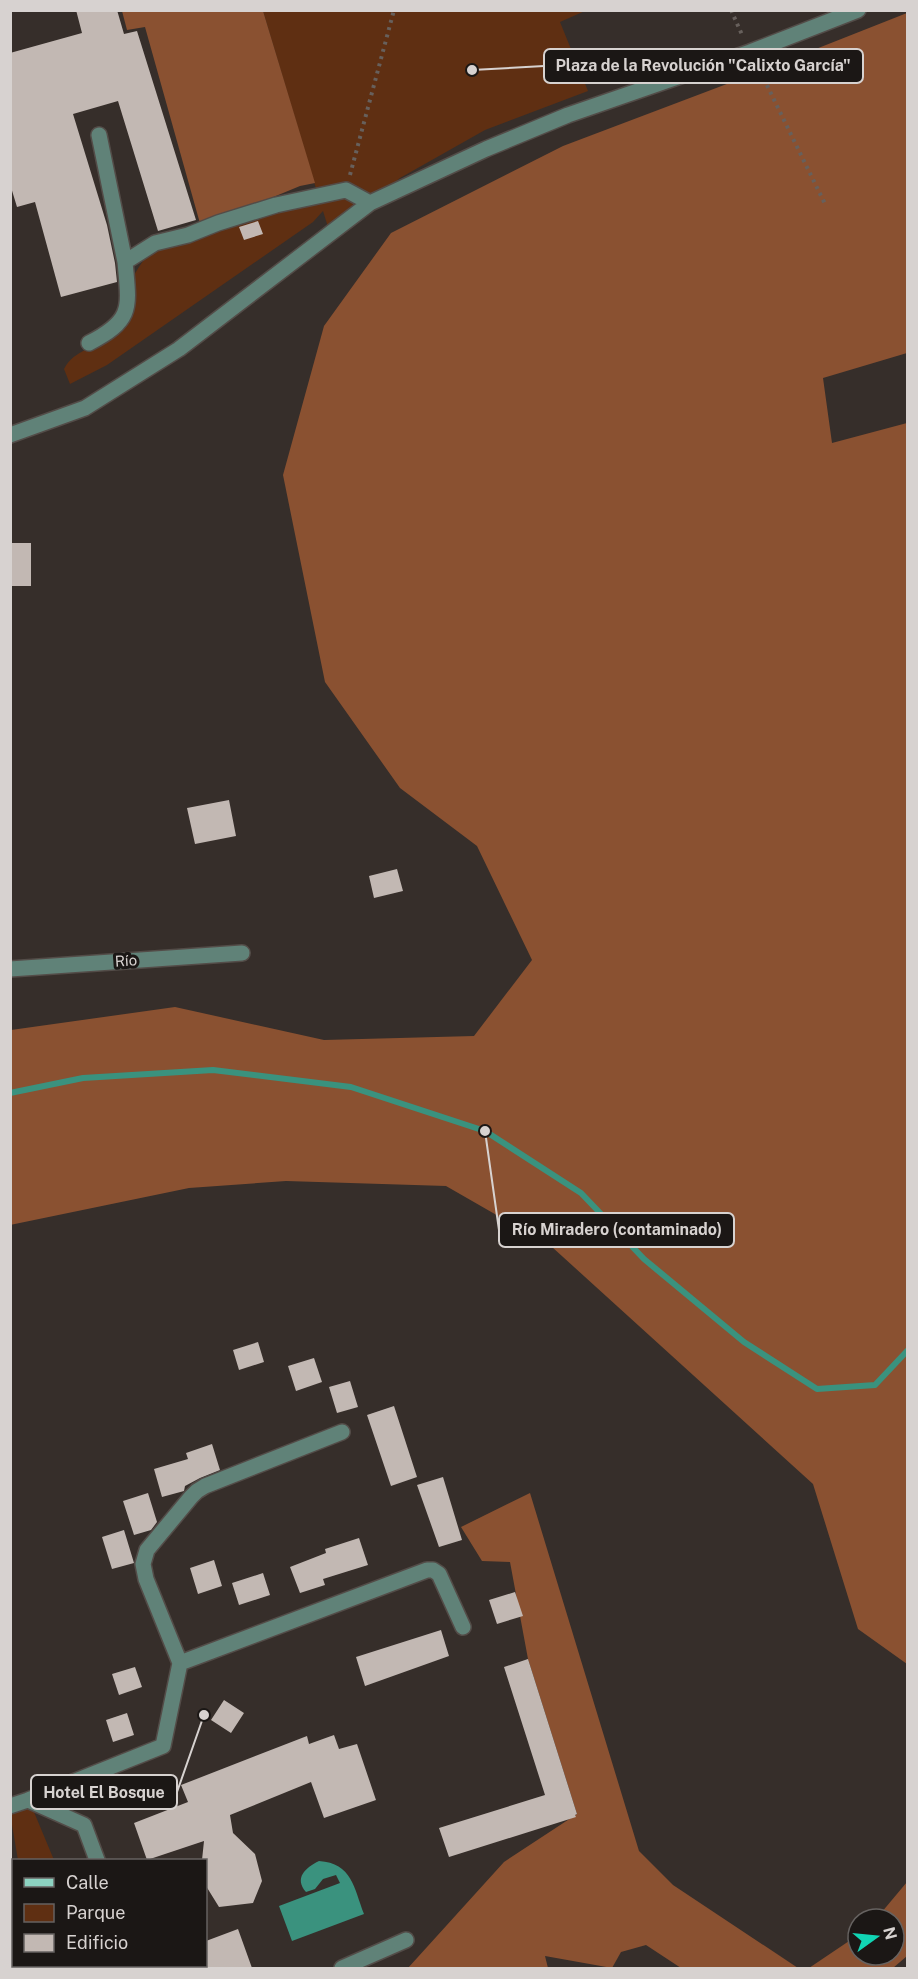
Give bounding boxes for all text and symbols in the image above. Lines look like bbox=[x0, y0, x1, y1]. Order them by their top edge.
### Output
callout: Plaza de la Revolución "Calixto García" bbox=[544, 49, 863, 83]
text: Plaza de la Revolución "Calixto García" bbox=[555, 56, 851, 75]
street label: Río bbox=[114, 951, 138, 970]
callout: Río Miradero (contaminado) bbox=[499, 1213, 734, 1247]
text: Río Miradero (contaminado) bbox=[512, 1220, 722, 1239]
callout: Hotel El Bosque bbox=[31, 1775, 177, 1809]
text: Hotel El Bosque bbox=[43, 1783, 165, 1802]
legend bbox=[12, 1859, 207, 1967]
text: Calle bbox=[66, 1872, 109, 1893]
text: Parque bbox=[66, 1902, 126, 1923]
north arrow bbox=[846, 1907, 906, 1967]
text: N bbox=[879, 1925, 901, 1942]
text: Edificio bbox=[66, 1932, 128, 1953]

